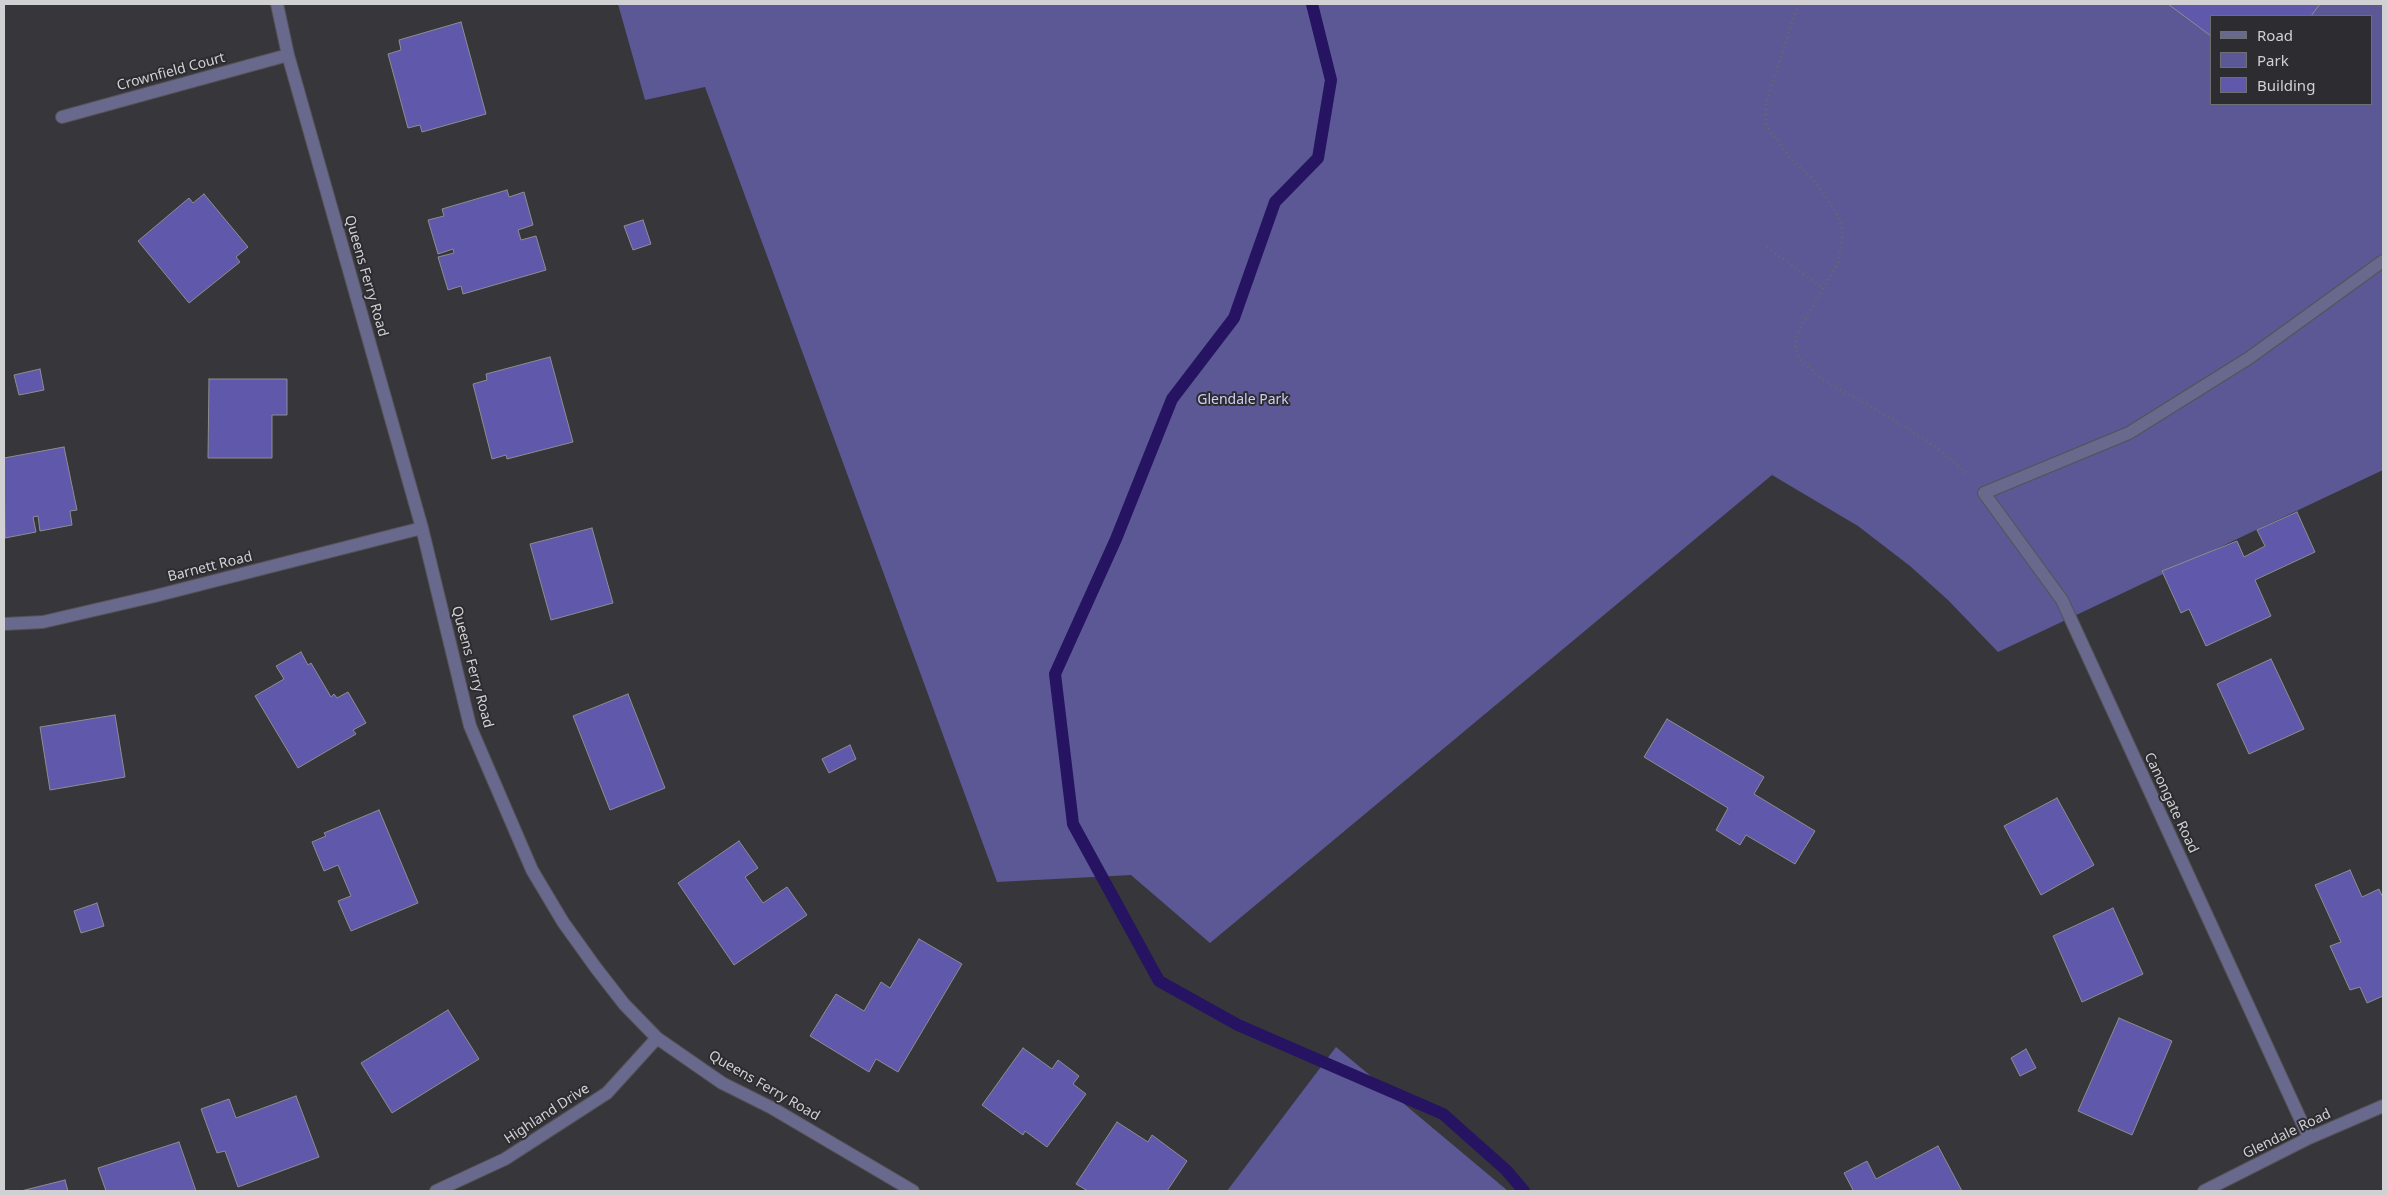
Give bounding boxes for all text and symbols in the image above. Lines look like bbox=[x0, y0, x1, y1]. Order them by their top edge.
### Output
legend bbox=[2210, 15, 2372, 105]
text: Road bbox=[2257, 25, 2293, 45]
street label: Crownfield Court bbox=[115, 49, 227, 95]
text: Park bbox=[2257, 50, 2289, 70]
text: Building bbox=[2257, 75, 2315, 95]
street label: Queens Ferry Road bbox=[341, 213, 391, 339]
park label: Glendale Park bbox=[1197, 392, 1289, 408]
street label: Barnett Road bbox=[166, 548, 254, 586]
street label: Queens Ferry Road bbox=[448, 604, 496, 730]
street label: Canongate Road bbox=[2140, 750, 2202, 856]
street label: Queens Ferry Road bbox=[705, 1047, 823, 1125]
street label: Highland Drive bbox=[501, 1080, 593, 1148]
street label: Glendale Road bbox=[2240, 1105, 2334, 1163]

